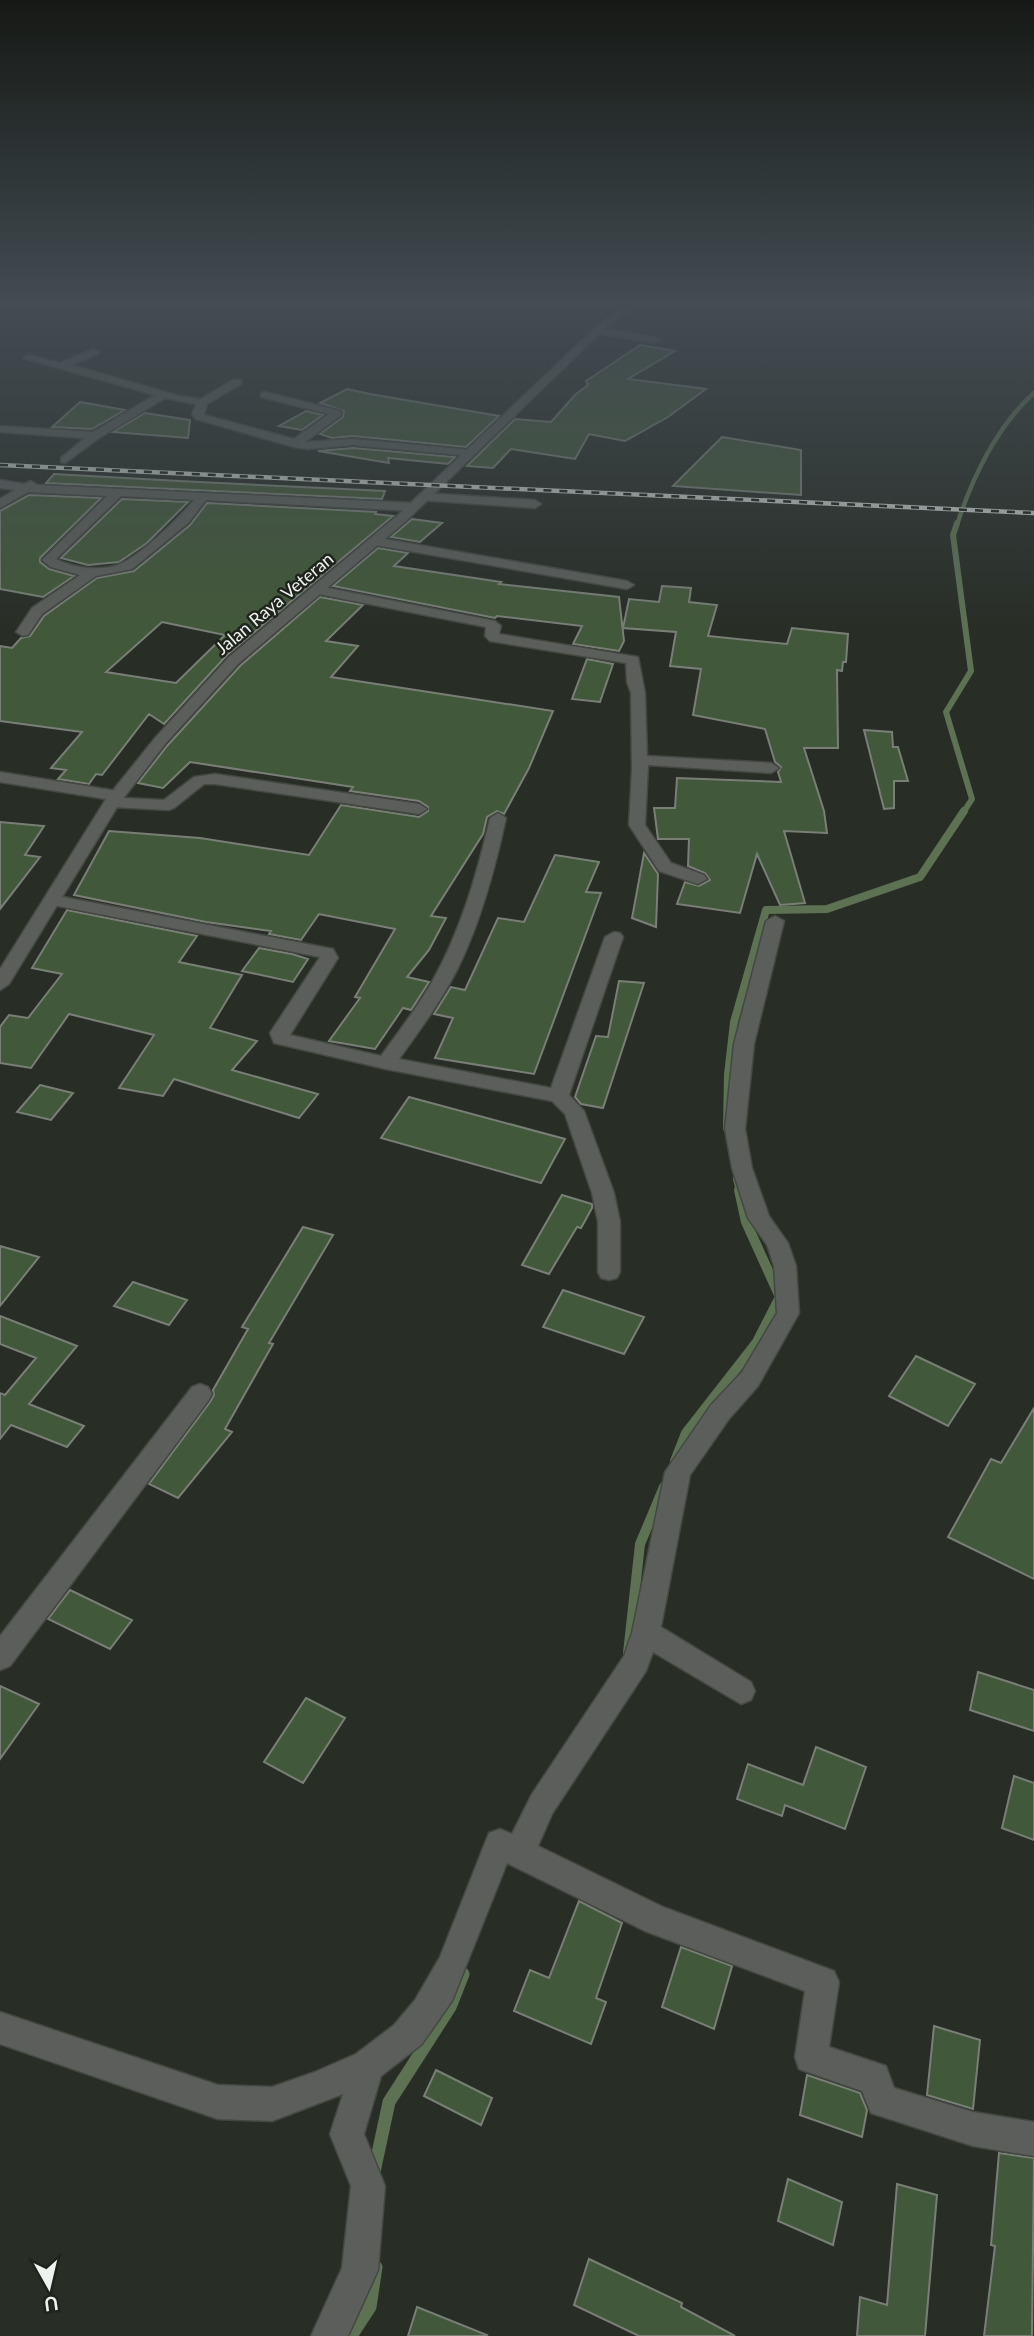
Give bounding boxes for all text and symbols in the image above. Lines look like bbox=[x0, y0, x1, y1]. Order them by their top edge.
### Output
street label: Jalan Raya Veteran bbox=[210, 547, 338, 659]
north arrow bbox=[14, 2252, 84, 2322]
text: U bbox=[43, 2292, 60, 2317]

